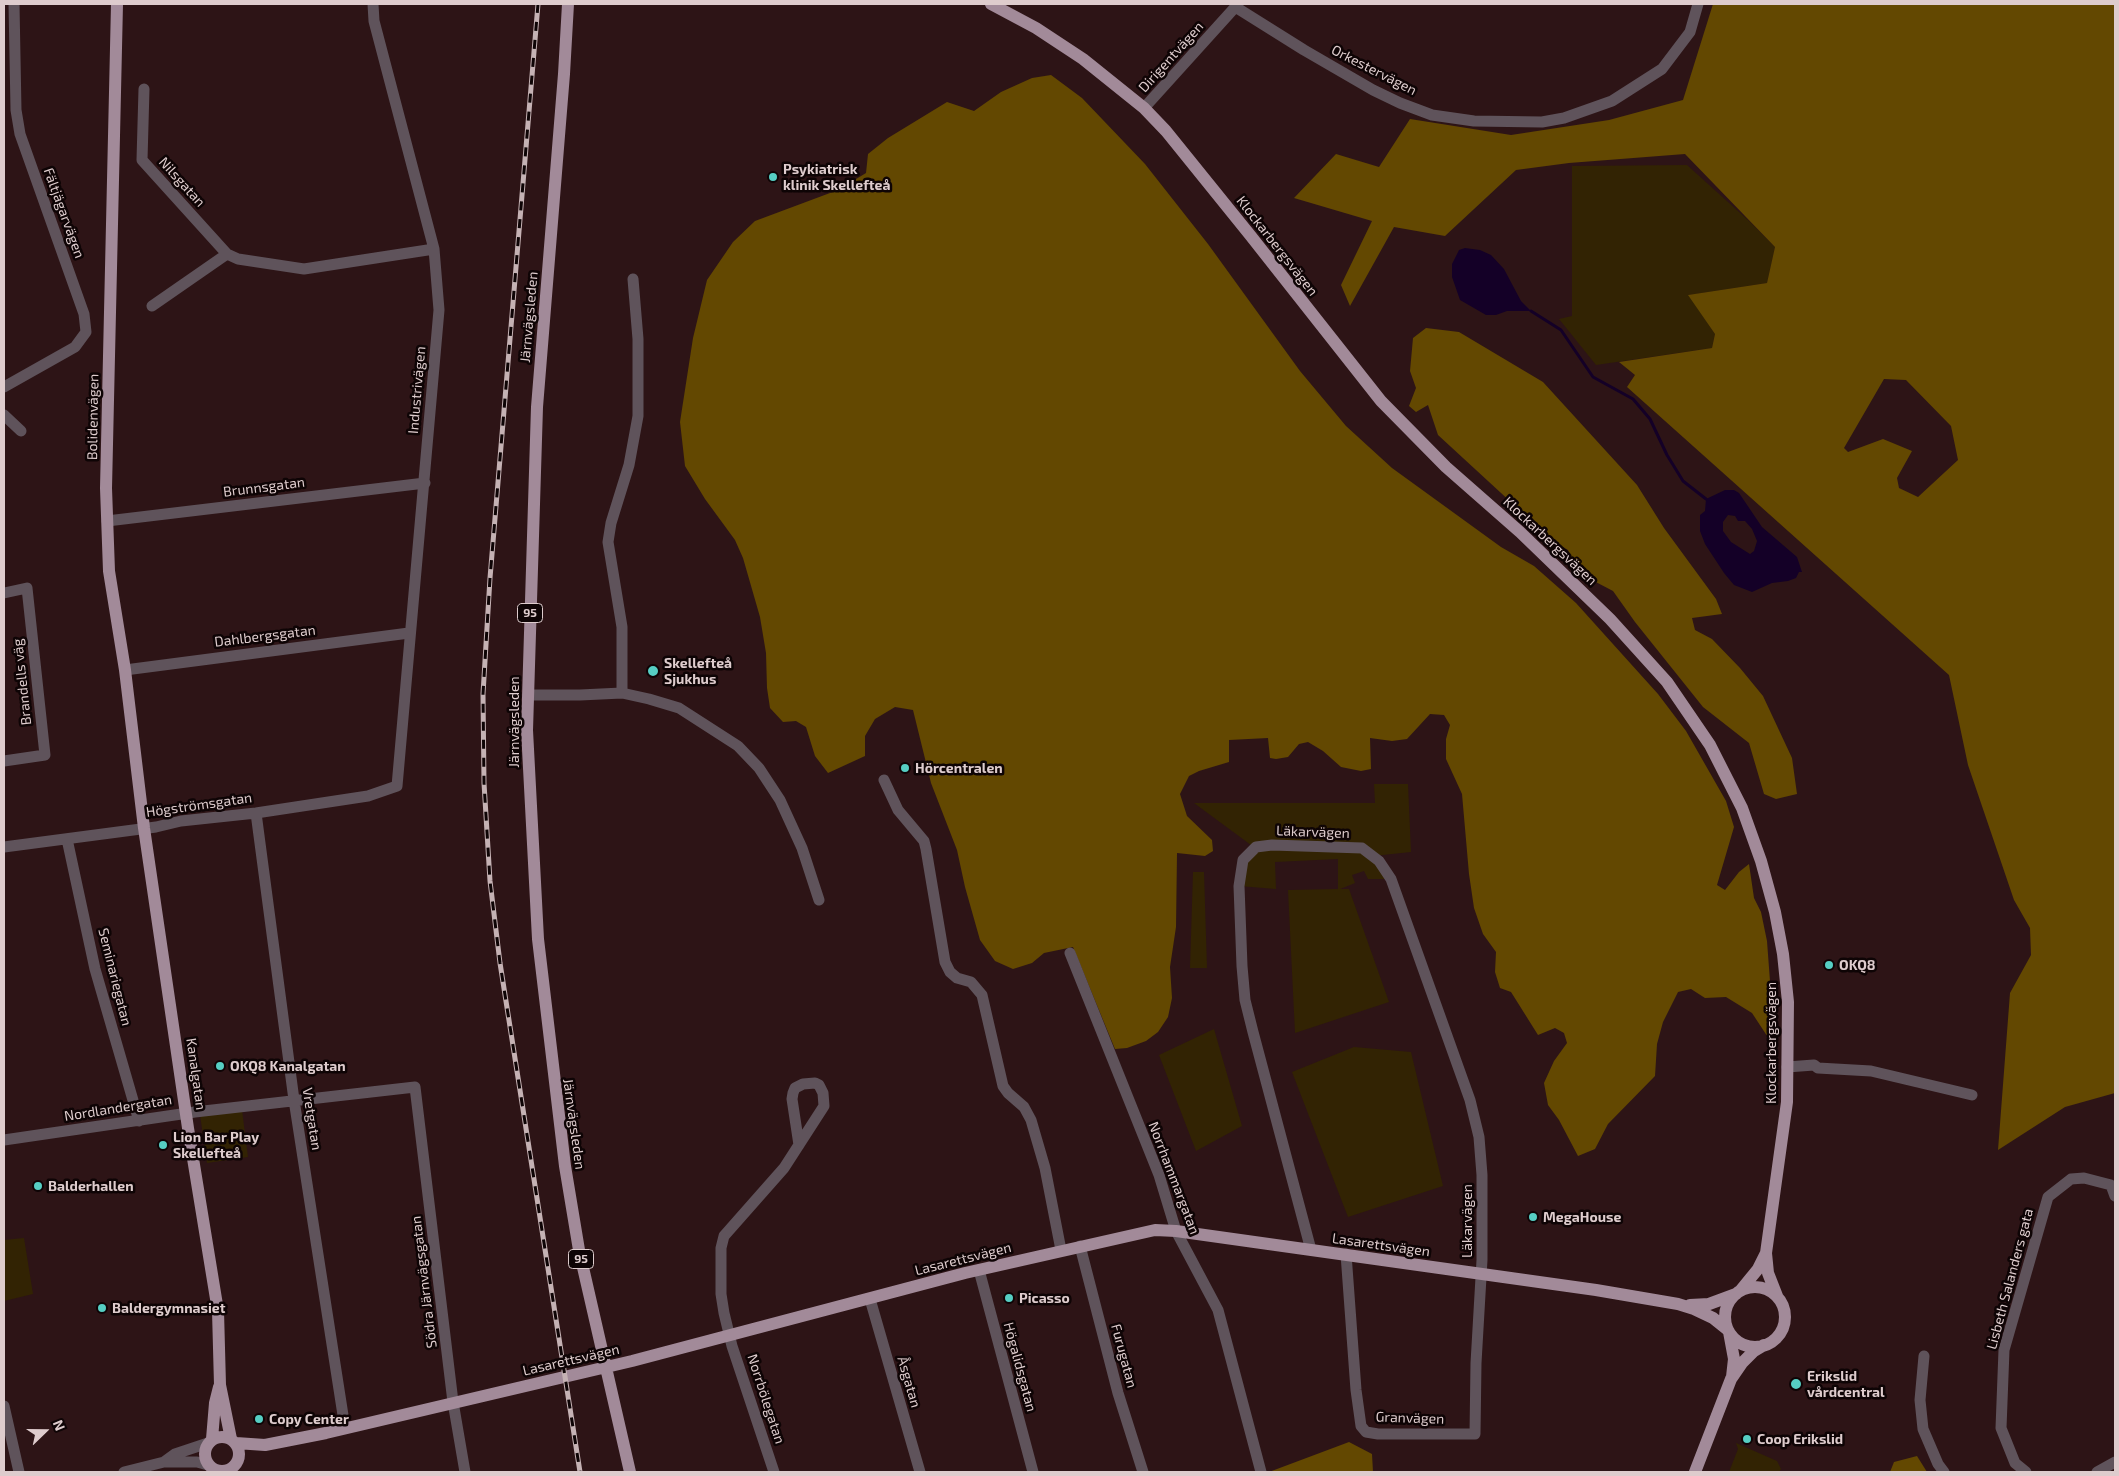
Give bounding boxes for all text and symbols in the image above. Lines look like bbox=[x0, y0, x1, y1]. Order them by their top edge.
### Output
street label: Dirigentvägen bbox=[1135, 18, 1207, 96]
street label: Orkestervägen bbox=[1329, 41, 1419, 99]
street label: Nilsgatan bbox=[155, 154, 209, 210]
place label: Psykiatrisk klinik Skellefteå bbox=[783, 161, 890, 193]
street label: Fältjägarvägen bbox=[40, 166, 88, 260]
marker: Psykiatrisk klinik Skellefteå bbox=[767, 171, 779, 183]
street label: Klockarbergsvägen bbox=[1233, 193, 1321, 299]
street label: Järnvägsleden bbox=[517, 271, 541, 363]
street label: Industrivägen bbox=[405, 346, 429, 434]
street label: Bolidenvägen bbox=[84, 374, 102, 460]
street label: Brunnsgatan bbox=[222, 474, 306, 500]
street label: Klockarbergsvägen bbox=[1500, 493, 1600, 589]
road number: 95 bbox=[518, 604, 542, 622]
street label: Dahlbergsgatan bbox=[213, 621, 317, 651]
street label: Brandells väg bbox=[9, 638, 35, 726]
place label: Skellefteå Sjukhus bbox=[664, 655, 732, 688]
marker: Skellefteå Sjukhus bbox=[646, 664, 660, 678]
street label: Järnvägsleden bbox=[506, 676, 522, 768]
place label: Hörcentralen bbox=[915, 760, 1003, 776]
marker: Hörcentralen bbox=[899, 762, 911, 774]
street label: Högströmsgatan bbox=[145, 789, 253, 821]
street label: Läkarvägen bbox=[1276, 822, 1350, 842]
street label: Seminariegatan bbox=[95, 926, 135, 1028]
place label: OKQ8 bbox=[1839, 957, 1876, 973]
marker: OKQ8 bbox=[1823, 959, 1835, 971]
street label: Klockarbergsvägen bbox=[1763, 982, 1779, 1104]
street label: Kanalgatan bbox=[183, 1037, 209, 1111]
place label: OKQ8 Kanalgatan bbox=[230, 1058, 346, 1074]
marker: OKQ8 Kanalgatan bbox=[214, 1060, 226, 1072]
street label: Järnvägsleden bbox=[559, 1078, 589, 1170]
street label: Vretgatan bbox=[299, 1087, 325, 1151]
street label: Nordlandergatan bbox=[63, 1091, 173, 1125]
street label: Norrhammargatan bbox=[1145, 1119, 1203, 1237]
place label: Lion Bar Play Skellefteå bbox=[173, 1129, 259, 1162]
marker: Lion Bar Play Skellefteå bbox=[157, 1139, 169, 1151]
place label: Balderhallen bbox=[48, 1178, 134, 1194]
marker: Balderhallen bbox=[32, 1180, 44, 1192]
street label: Läkarvägen bbox=[1459, 1184, 1475, 1258]
street label: Lisbeth Salanders gata bbox=[1983, 1207, 2037, 1351]
place label: MegaHouse bbox=[1543, 1209, 1621, 1225]
marker: MegaHouse bbox=[1527, 1211, 1539, 1223]
street label: Södra Järnvägsgatan bbox=[408, 1215, 440, 1349]
street label: Lasarettsvägen bbox=[1331, 1230, 1431, 1260]
street label: Lasarettsvägen bbox=[913, 1239, 1013, 1279]
road number: 95 bbox=[568, 1250, 594, 1268]
place label: Picasso bbox=[1019, 1290, 1070, 1306]
marker: Picasso bbox=[1003, 1292, 1015, 1304]
place label: Baldergymnasiet bbox=[112, 1300, 225, 1316]
marker: Baldergymnasiet bbox=[96, 1302, 108, 1314]
street label: Högalidsgatan bbox=[1000, 1320, 1040, 1414]
street label: Furugatan bbox=[1107, 1322, 1141, 1390]
street label: Lasarettsvägen bbox=[521, 1341, 621, 1379]
street label: Norrbölegatan bbox=[744, 1352, 788, 1446]
street label: Åsgatan bbox=[894, 1354, 924, 1410]
place label: Erikslid vårdcentral bbox=[1807, 1368, 1885, 1400]
marker: Erikslid vårdcentral bbox=[1789, 1377, 1803, 1391]
north arrow bbox=[20, 1406, 70, 1456]
street label: Granvägen bbox=[1375, 1408, 1445, 1428]
place label: Copy Center bbox=[269, 1411, 349, 1427]
marker: Copy Center bbox=[253, 1413, 265, 1425]
text: N bbox=[50, 1417, 69, 1433]
place label: Coop Erikslid bbox=[1757, 1431, 1843, 1447]
marker: Coop Erikslid bbox=[1741, 1433, 1753, 1445]

